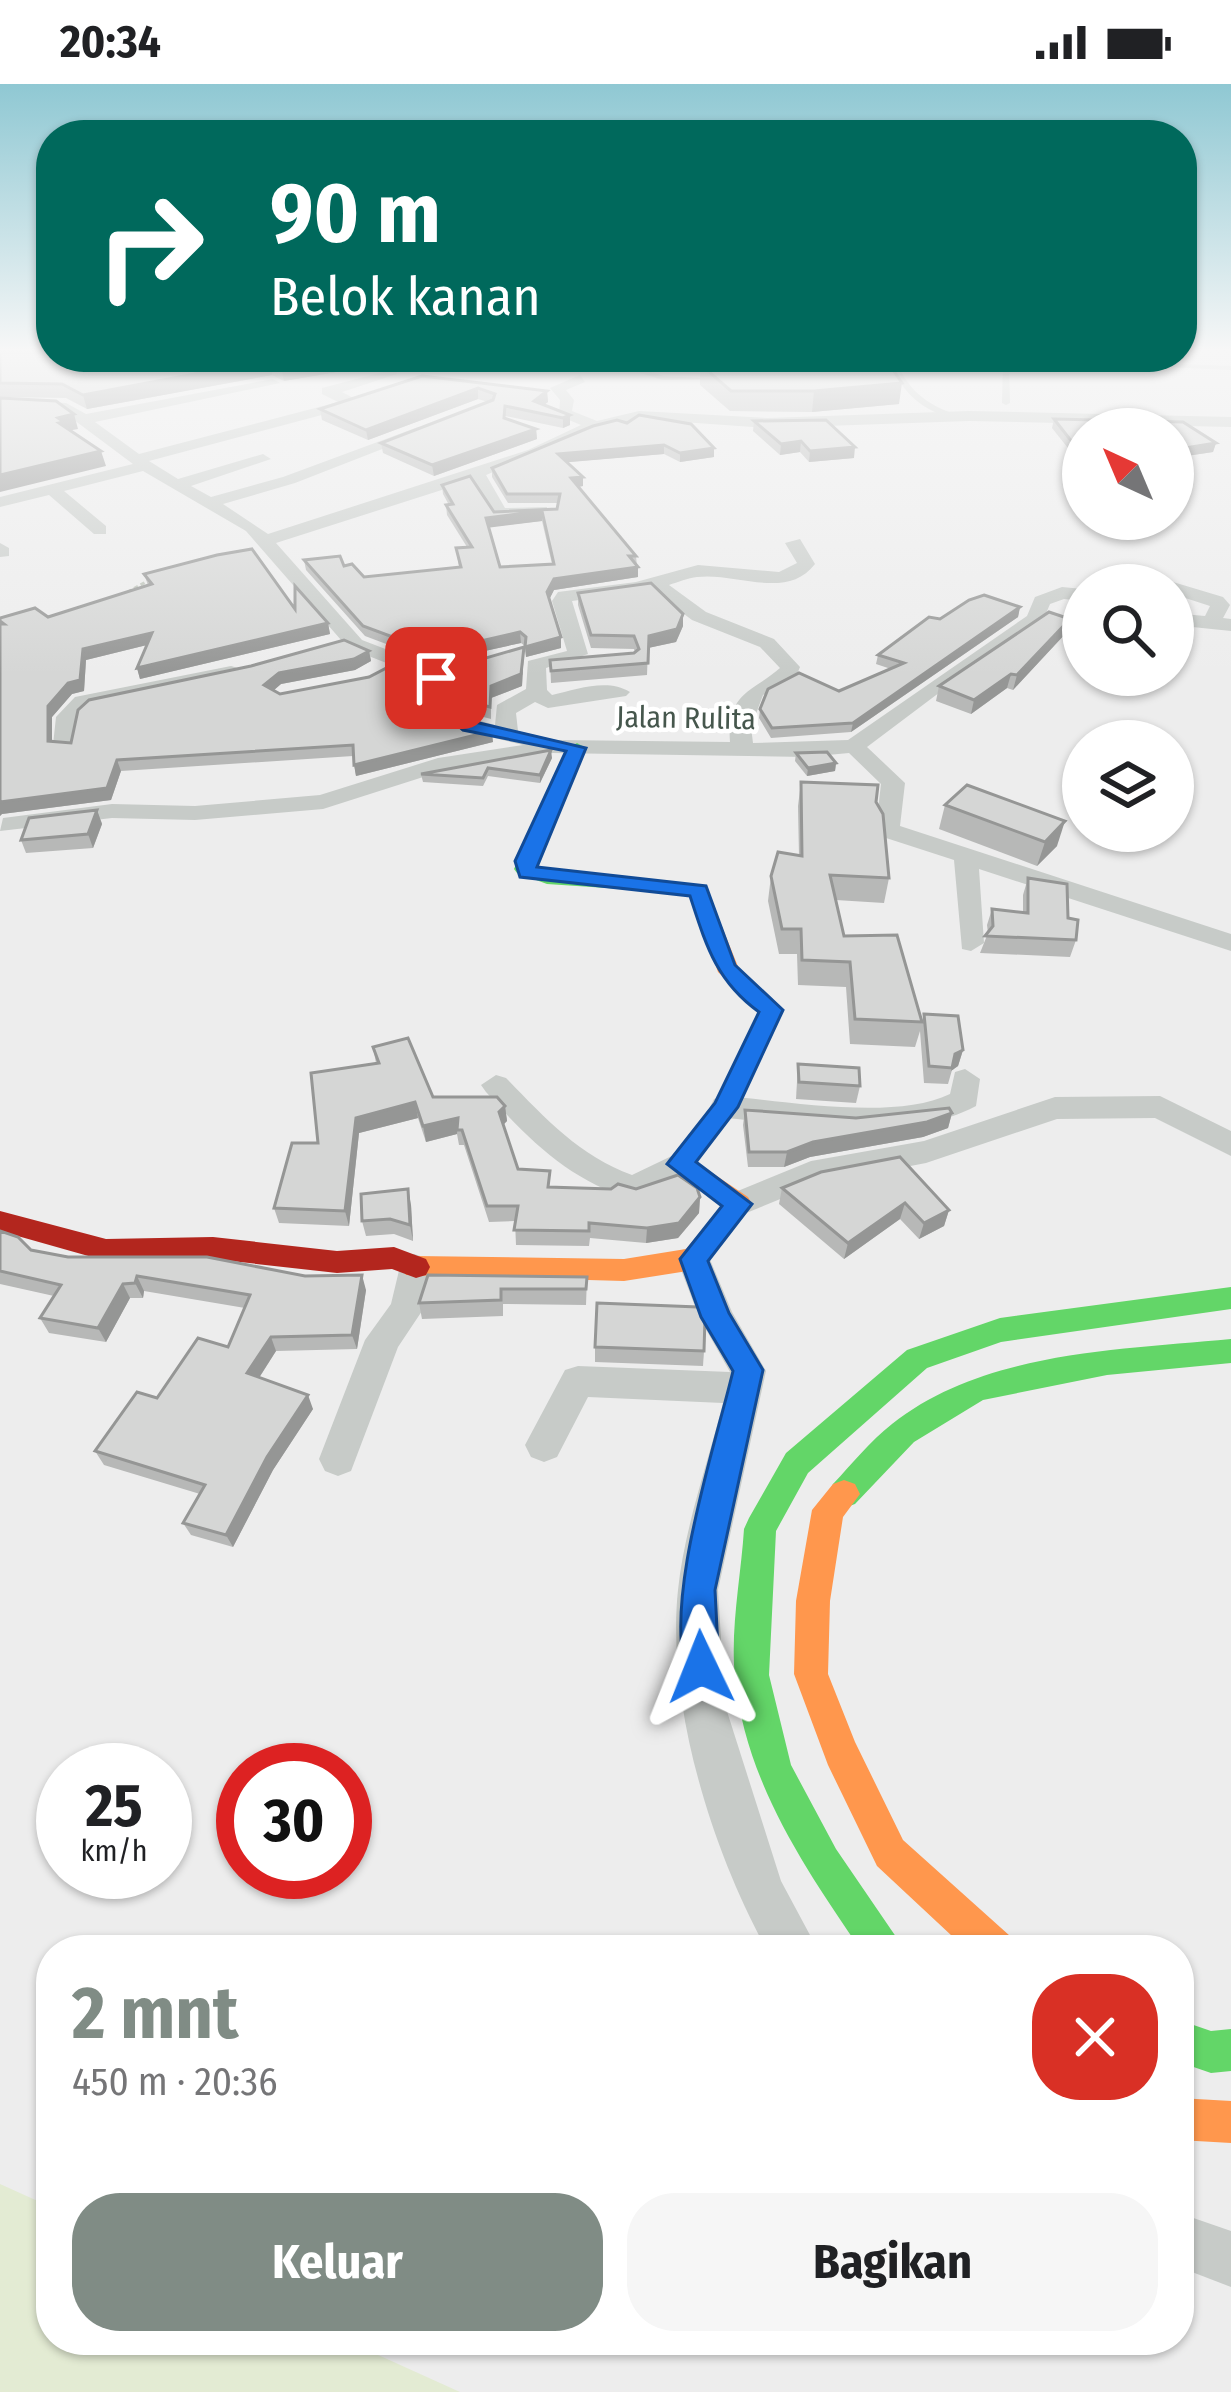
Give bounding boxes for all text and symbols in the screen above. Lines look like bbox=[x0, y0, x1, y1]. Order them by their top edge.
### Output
text: 20:34 bbox=[60, 15, 161, 69]
text: 90 m bbox=[270, 163, 441, 264]
icon: right bbox=[72, 168, 228, 324]
text: Belok kanan bbox=[270, 265, 541, 329]
north arrow bbox=[1062, 408, 1194, 540]
map controls bbox=[1062, 408, 1194, 852]
button: search bbox=[1062, 564, 1194, 696]
pin bbox=[385, 627, 487, 729]
icon: arrive bbox=[403, 645, 469, 711]
street label: Jalan Rulita bbox=[616, 699, 756, 737]
button: layers bbox=[1062, 720, 1194, 852]
position arrow bbox=[638, 1604, 764, 1730]
speed limit sign: 30 bbox=[216, 1743, 372, 1899]
text: 25 bbox=[85, 1770, 143, 1842]
text: km/h bbox=[81, 1833, 147, 1869]
text: 2 mnt bbox=[72, 1971, 238, 2057]
button: close bbox=[1032, 1974, 1158, 2100]
text: 450 m · 20:36 bbox=[72, 2059, 278, 2105]
button: Keluar bbox=[72, 2193, 603, 2331]
button: Bagikan bbox=[627, 2193, 1158, 2331]

